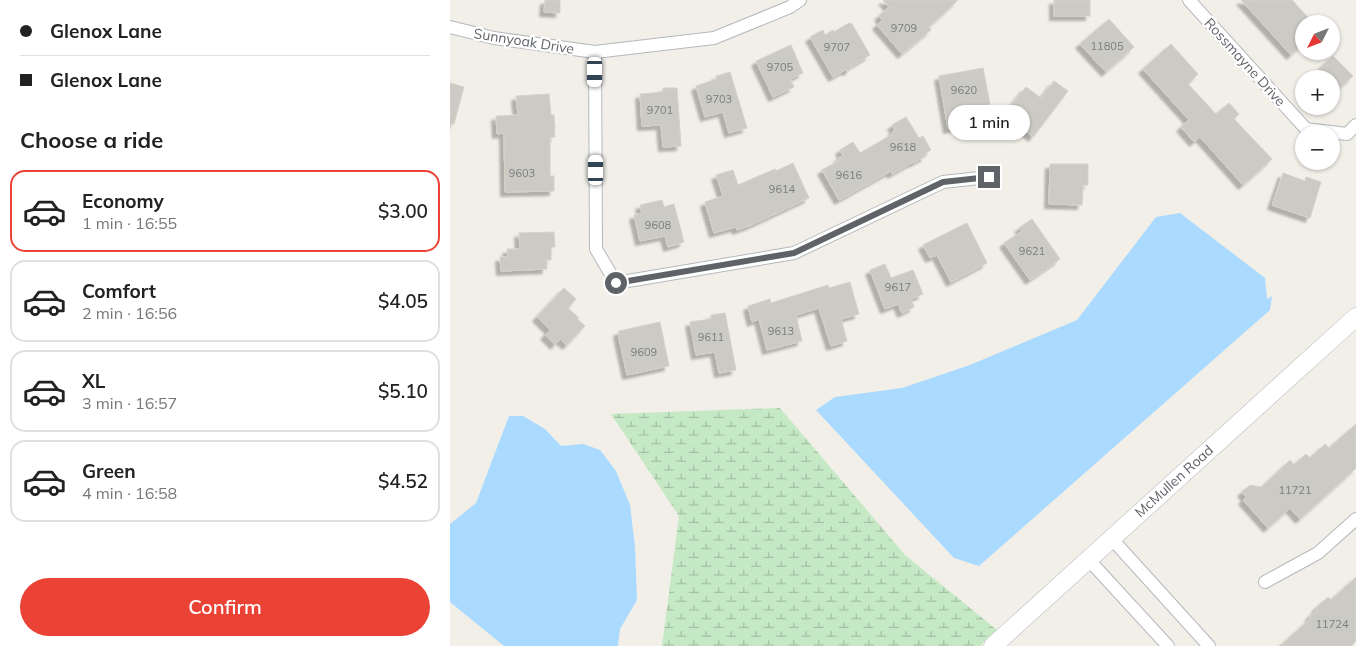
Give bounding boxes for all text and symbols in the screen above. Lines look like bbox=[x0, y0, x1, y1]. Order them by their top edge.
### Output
street label: Rossmayne Drive bbox=[1201, 14, 1289, 110]
north arrow bbox=[1295, 15, 1340, 60]
map controls bbox=[1295, 15, 1340, 170]
text: Glenox Lane bbox=[50, 19, 162, 43]
house number: 9709 bbox=[891, 21, 917, 35]
street label: Sunnyoak Drive bbox=[472, 24, 576, 58]
house number: 11805 bbox=[1091, 39, 1124, 53]
house number: 9707 bbox=[824, 40, 850, 54]
car bbox=[587, 57, 602, 87]
house number: 9705 bbox=[767, 60, 794, 74]
text: Glenox Lane bbox=[50, 68, 162, 92]
button: + bbox=[1295, 70, 1340, 115]
house number: 9620 bbox=[951, 83, 978, 97]
house number: 9703 bbox=[706, 92, 732, 106]
house number: 9701 bbox=[647, 103, 673, 117]
callout: 1 min bbox=[948, 104, 1030, 140]
text: 1 min bbox=[968, 112, 1010, 132]
button: − bbox=[1295, 125, 1340, 170]
text: Choose a ride bbox=[20, 126, 163, 154]
house number: 9618 bbox=[890, 140, 917, 154]
car bbox=[588, 155, 603, 185]
house number: 9603 bbox=[509, 166, 535, 180]
route end bbox=[978, 166, 1000, 188]
house number: 9616 bbox=[836, 168, 863, 182]
house number: 9614 bbox=[769, 182, 796, 196]
icon: car bbox=[22, 189, 67, 234]
text: Economy bbox=[82, 189, 164, 213]
text: $3.00 bbox=[378, 199, 428, 223]
text: 1 min · 16:55 bbox=[82, 213, 177, 233]
house number: 9608 bbox=[645, 218, 672, 232]
house number: 9621 bbox=[1019, 244, 1045, 258]
route start bbox=[605, 272, 627, 294]
icon: car bbox=[22, 279, 67, 324]
text: Comfort bbox=[82, 279, 156, 303]
house number: 9617 bbox=[885, 280, 911, 294]
text: $4.05 bbox=[378, 289, 428, 313]
text: 2 min · 16:56 bbox=[82, 303, 177, 323]
house number: 9613 bbox=[768, 324, 794, 338]
house number: 9611 bbox=[698, 330, 724, 344]
house number: 9609 bbox=[631, 345, 657, 359]
icon: car bbox=[22, 369, 67, 414]
text: XL bbox=[82, 369, 105, 393]
text: $5.10 bbox=[378, 379, 428, 403]
text: 3 min · 16:57 bbox=[82, 393, 177, 413]
street label: McMullen Road bbox=[1131, 441, 1217, 521]
icon: car bbox=[22, 459, 67, 504]
text: Green bbox=[82, 459, 136, 483]
text: $4.52 bbox=[378, 469, 428, 493]
text: 4 min · 16:58 bbox=[82, 483, 177, 503]
house number: 11721 bbox=[1279, 483, 1312, 497]
button: Confirm bbox=[20, 578, 430, 636]
house number: 11724 bbox=[1316, 617, 1349, 631]

